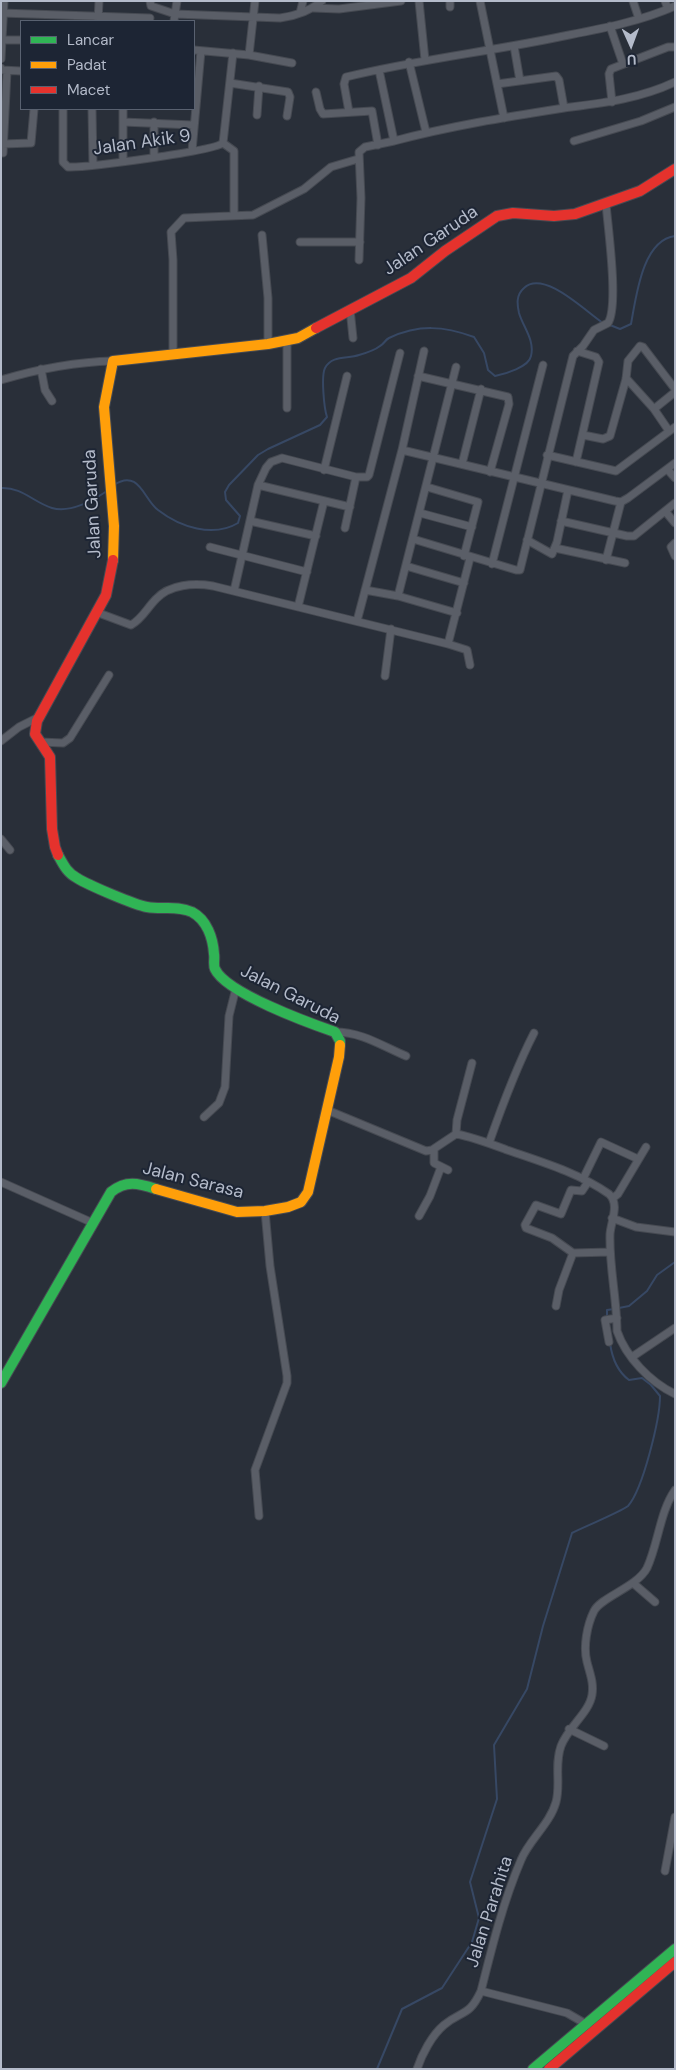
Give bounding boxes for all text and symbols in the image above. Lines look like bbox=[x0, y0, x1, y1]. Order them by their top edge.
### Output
legend bbox=[20, 20, 195, 110]
north arrow bbox=[606, 20, 656, 70]
text: Lancar bbox=[67, 30, 114, 50]
text: U bbox=[626, 51, 637, 69]
text: Padat bbox=[67, 55, 107, 75]
text: Macet bbox=[67, 80, 111, 100]
street label: Jalan Akik 9 bbox=[92, 125, 192, 161]
street label: Jalan Garuda bbox=[380, 202, 482, 280]
street label: Jalan Garuda bbox=[79, 449, 107, 559]
street label: Jalan Garuda bbox=[236, 961, 344, 1029]
street label: Jalan Sarasa bbox=[140, 1158, 246, 1204]
street label: Jalan Parahita bbox=[462, 1854, 518, 1970]

